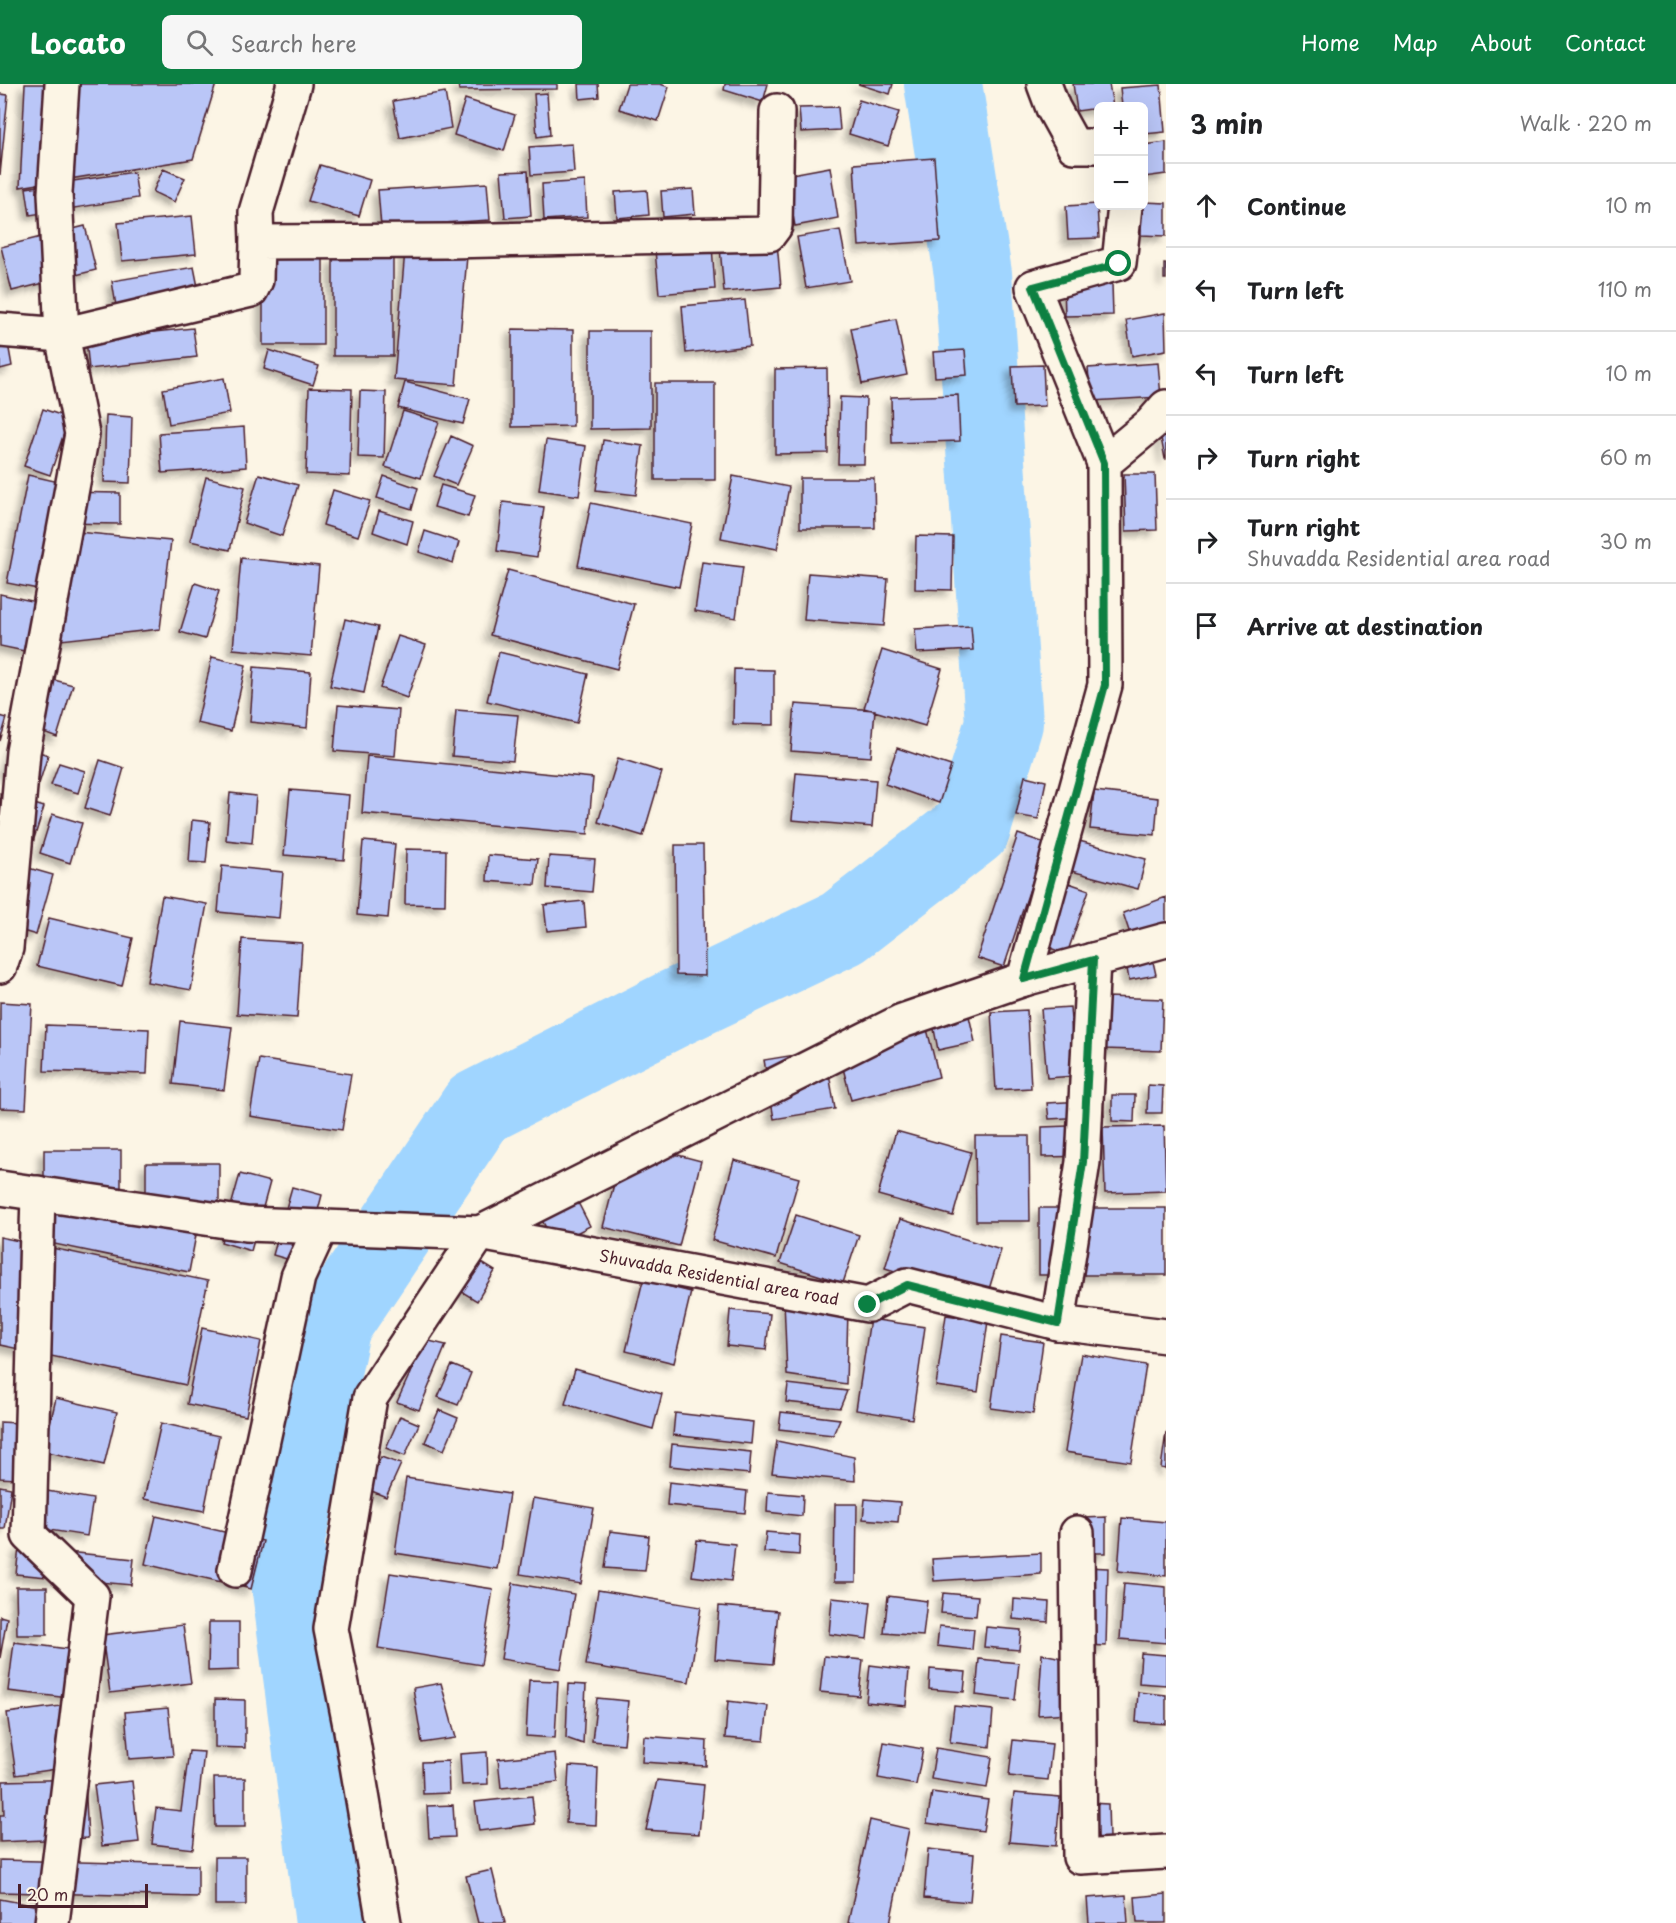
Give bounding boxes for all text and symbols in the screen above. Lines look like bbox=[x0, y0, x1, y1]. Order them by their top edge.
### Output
search box bbox=[162, 15, 582, 69]
text: Locato bbox=[30, 21, 126, 64]
icon: search bbox=[183, 26, 216, 59]
text: Search here bbox=[231, 26, 357, 59]
text: Home bbox=[1301, 26, 1360, 58]
text: Map bbox=[1393, 26, 1438, 58]
text: About bbox=[1471, 26, 1532, 58]
text: Contact bbox=[1565, 26, 1646, 58]
map controls bbox=[1094, 102, 1148, 210]
button: + bbox=[1094, 102, 1148, 156]
text: 3 min bbox=[1190, 104, 1263, 143]
text: Walk · 220 m bbox=[1520, 108, 1652, 138]
button: − bbox=[1094, 156, 1148, 210]
icon: ahead bbox=[1190, 189, 1223, 222]
text: Continue bbox=[1247, 189, 1346, 222]
text: 10 m bbox=[1605, 190, 1652, 220]
route start bbox=[1105, 250, 1131, 276]
icon: left bbox=[1190, 273, 1223, 306]
text: Turn left bbox=[1247, 273, 1344, 306]
text: 110 m bbox=[1598, 274, 1652, 304]
icon: left bbox=[1190, 357, 1223, 390]
text: Turn left bbox=[1247, 357, 1344, 390]
text: 10 m bbox=[1605, 358, 1652, 388]
icon: right bbox=[1190, 441, 1223, 474]
text: Turn right bbox=[1247, 441, 1360, 474]
text: 60 m bbox=[1600, 442, 1652, 472]
text: Turn right bbox=[1247, 510, 1360, 543]
icon: right bbox=[1190, 525, 1223, 558]
text: 30 m bbox=[1599, 526, 1652, 556]
text: Shuvadda Residential area road bbox=[1247, 543, 1551, 573]
icon: arrive bbox=[1190, 609, 1223, 642]
text: Arrive at destination bbox=[1247, 609, 1483, 642]
street label: Shuvadda Residential area road bbox=[598, 1242, 841, 1310]
route end bbox=[854, 1291, 880, 1317]
scale bar bbox=[18, 1881, 148, 1908]
text: 20 m bbox=[27, 1882, 68, 1906]

